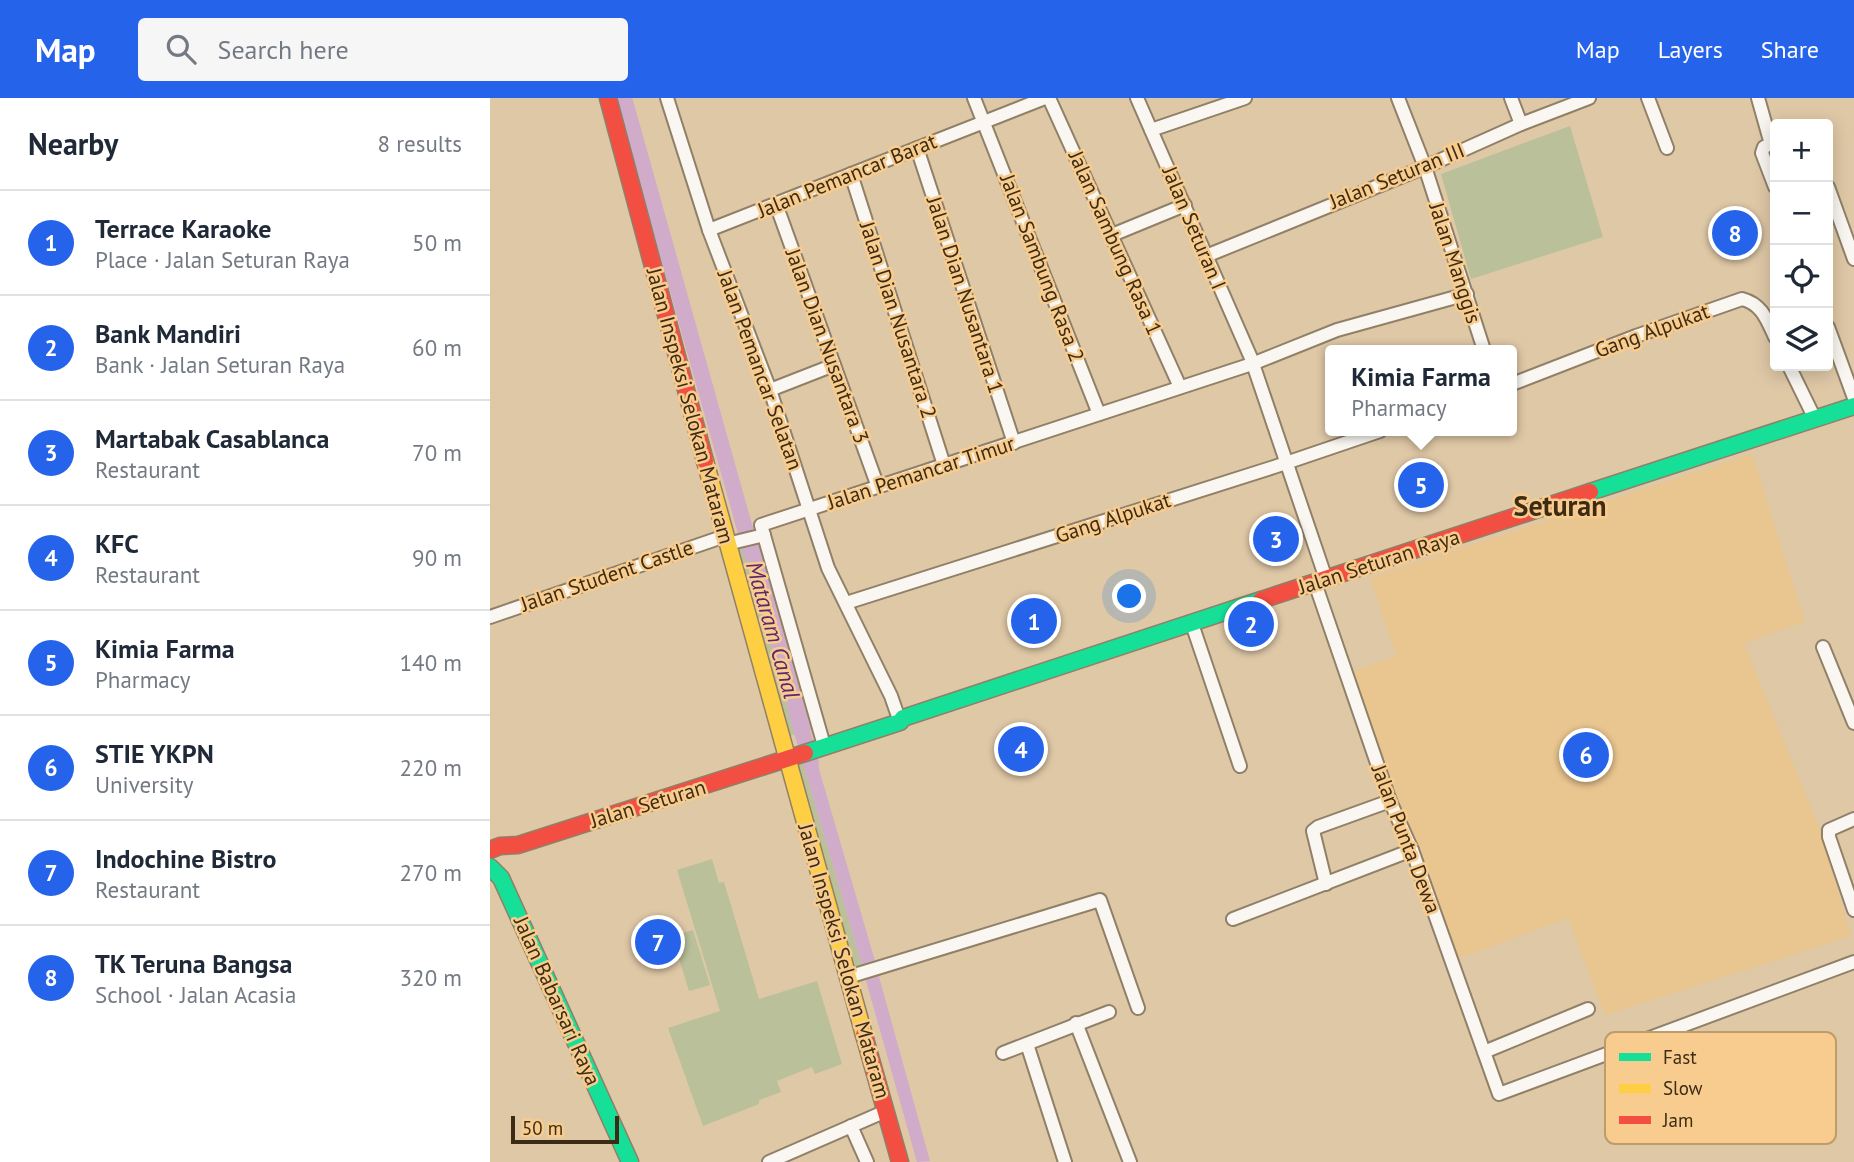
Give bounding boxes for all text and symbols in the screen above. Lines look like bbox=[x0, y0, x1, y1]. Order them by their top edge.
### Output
search box bbox=[138, 18, 628, 81]
text: Map bbox=[35, 28, 96, 71]
icon: search bbox=[162, 30, 200, 68]
text: Search here bbox=[218, 33, 349, 66]
text: Map bbox=[1576, 34, 1620, 65]
text: Layers bbox=[1658, 34, 1723, 65]
text: Share bbox=[1761, 34, 1819, 65]
map controls bbox=[1770, 119, 1833, 371]
button: + bbox=[1770, 119, 1833, 182]
text: Nearby bbox=[28, 124, 118, 163]
street label: Jalan Pemancar Barat bbox=[752, 127, 940, 224]
text: 8 results bbox=[378, 129, 462, 158]
street label: Jalan Seturan III bbox=[1324, 136, 1468, 215]
street label: Jalan Sambung Rasa 1 bbox=[1062, 146, 1168, 339]
street label: Jalan Seturan I bbox=[1156, 161, 1233, 293]
street label: Jalan Sambung Rasa 2 bbox=[994, 169, 1091, 365]
button: − bbox=[1770, 182, 1833, 245]
street label: Jalan Dian Nusantara 1 bbox=[921, 192, 1010, 397]
street label: Jalan Manggis bbox=[1423, 198, 1488, 327]
pin: 8 bbox=[1712, 207, 1758, 259]
text: Terrace Karaoke bbox=[95, 212, 272, 245]
street label: Jalan Dian Nusantara 2 bbox=[854, 217, 943, 422]
text: 1 bbox=[44, 228, 58, 257]
text: 50 m bbox=[412, 228, 462, 257]
street label: Jalan Dian Nusantara 3 bbox=[779, 244, 875, 447]
text: Place · Jalan Seturan Raya bbox=[95, 245, 350, 274]
button: locate bbox=[1770, 245, 1833, 308]
street label: Jalan Inspeksi Selokan Mataram bbox=[640, 264, 740, 547]
street label: Jalan Pemancar Selatan bbox=[711, 265, 809, 473]
street label: Gang Alpukat bbox=[1591, 297, 1713, 364]
button: layers bbox=[1770, 308, 1833, 371]
text: Bank Mandiri bbox=[95, 317, 241, 350]
text: 2 bbox=[44, 333, 58, 362]
text: 60 m bbox=[412, 333, 462, 362]
popup bbox=[1325, 345, 1517, 436]
text: Bank · Jalan Seturan Raya bbox=[95, 350, 345, 379]
text: Kimia Farma bbox=[1351, 360, 1491, 393]
text: Pharmacy bbox=[1351, 393, 1447, 422]
text: Martabak Casablanca bbox=[95, 422, 329, 455]
street label: Jalan Pemancar Timur bbox=[823, 429, 1018, 516]
text: 3 bbox=[44, 438, 58, 467]
text: 70 m bbox=[412, 438, 462, 467]
text: Restaurant bbox=[95, 455, 200, 484]
pin: 5 bbox=[1398, 459, 1444, 511]
street label: Gang Alpukat bbox=[1052, 486, 1174, 549]
district label: Seturan bbox=[1514, 487, 1606, 524]
pin: 3 bbox=[1253, 513, 1299, 565]
street label: Jalan Seturan Raya bbox=[1294, 523, 1463, 601]
text: KFC bbox=[95, 527, 139, 560]
street label: Jalan Student Castle bbox=[516, 533, 697, 618]
text: 4 bbox=[44, 543, 58, 572]
text: 90 m bbox=[412, 543, 462, 572]
water label: Mataram Canal bbox=[740, 558, 807, 702]
text: Restaurant bbox=[95, 560, 200, 589]
your location bbox=[1112, 579, 1146, 613]
pin: 1 bbox=[1011, 595, 1057, 647]
pin: 2 bbox=[1228, 598, 1274, 650]
text: Kimia Farma bbox=[95, 632, 235, 665]
text: 5 bbox=[44, 648, 58, 677]
text: 140 m bbox=[400, 648, 462, 677]
text: Pharmacy bbox=[95, 665, 191, 694]
pin: 4 bbox=[998, 723, 1044, 775]
pin: 6 bbox=[1563, 729, 1609, 781]
text: STIE YKPN bbox=[95, 737, 214, 770]
text: 6 bbox=[44, 753, 58, 782]
text: 220 m bbox=[400, 753, 462, 782]
street label: Jalan Punta Dewa bbox=[1365, 760, 1447, 917]
text: University bbox=[95, 770, 193, 799]
street label: Jalan Seturan bbox=[586, 773, 709, 834]
street label: Jalan Inspeksi Selokan Mataram bbox=[792, 819, 897, 1101]
text: Indochine Bistro bbox=[95, 842, 276, 875]
text: 7 bbox=[44, 858, 58, 887]
text: 270 m bbox=[400, 858, 462, 887]
text: Restaurant bbox=[95, 875, 200, 904]
street label: Jalan Babarsari Raya bbox=[508, 911, 607, 1090]
pin: 7 bbox=[635, 916, 681, 968]
text: TK Teruna Bangsa bbox=[95, 947, 292, 980]
text: 8 bbox=[44, 963, 58, 992]
text: 320 m bbox=[400, 963, 462, 992]
text: School · Jalan Acasia bbox=[95, 980, 296, 1009]
legend bbox=[1605, 1032, 1836, 1144]
text: Fast bbox=[1663, 1045, 1697, 1069]
text: Slow bbox=[1663, 1076, 1703, 1100]
text: Jam bbox=[1662, 1108, 1693, 1132]
scale bar bbox=[511, 1113, 620, 1145]
text: 50 m bbox=[522, 1116, 563, 1140]

